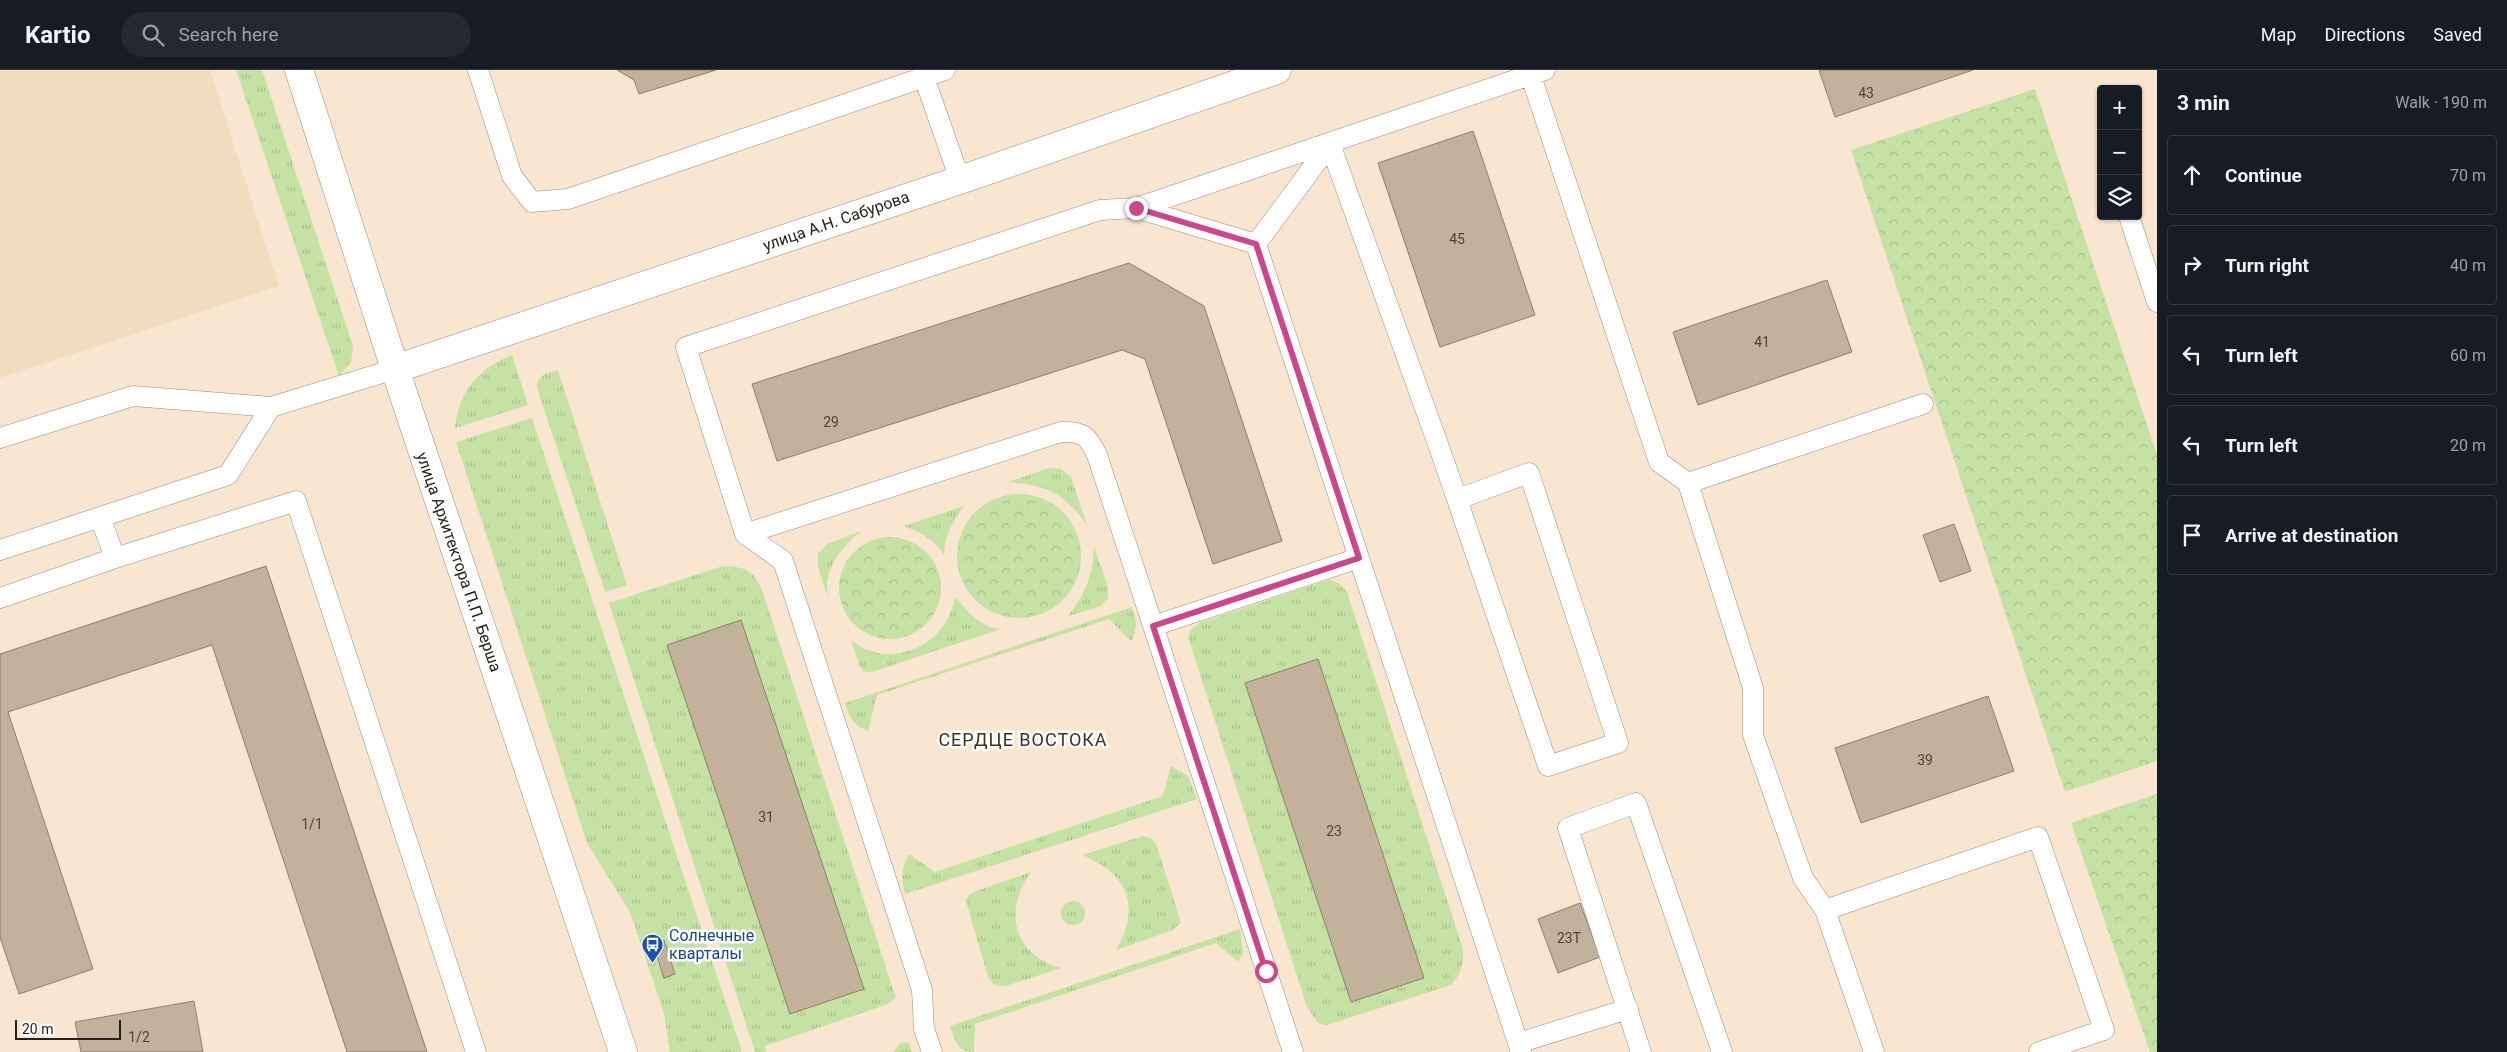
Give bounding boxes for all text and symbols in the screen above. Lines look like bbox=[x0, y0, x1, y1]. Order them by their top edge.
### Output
search box bbox=[121, 12, 471, 57]
text: Kartio bbox=[25, 21, 91, 49]
icon: search bbox=[139, 21, 167, 49]
text: Search here bbox=[179, 23, 278, 46]
text: Map bbox=[2261, 24, 2296, 45]
text: Directions bbox=[2324, 24, 2405, 45]
text: Saved bbox=[2433, 24, 2482, 45]
house number: 43 bbox=[1858, 85, 1874, 101]
map controls bbox=[2097, 85, 2142, 220]
button: + bbox=[2097, 85, 2142, 130]
text: 3 min bbox=[2177, 91, 2230, 115]
text: Walk · 190 m bbox=[2395, 93, 2487, 112]
button: − bbox=[2097, 130, 2142, 175]
icon: ahead bbox=[2178, 161, 2206, 189]
text: Continue bbox=[2225, 164, 2302, 187]
text: 70 m bbox=[2450, 166, 2486, 185]
button: layers bbox=[2097, 175, 2142, 220]
street label: улица А.Н. Сабурова bbox=[760, 187, 912, 255]
route end bbox=[1125, 197, 1148, 220]
house number: 45 bbox=[1449, 231, 1465, 247]
icon: right bbox=[2178, 251, 2206, 279]
text: Turn right bbox=[2225, 254, 2309, 277]
text: 40 m bbox=[2450, 256, 2486, 275]
house number: 41 bbox=[1754, 334, 1770, 350]
icon: left bbox=[2178, 341, 2206, 369]
text: Turn left bbox=[2225, 344, 2298, 367]
text: 60 m bbox=[2450, 346, 2486, 365]
house number: 29 bbox=[823, 414, 839, 430]
icon: left bbox=[2178, 431, 2206, 459]
text: Turn left bbox=[2225, 434, 2298, 457]
text: 20 m bbox=[2450, 436, 2486, 455]
street label: улица Архитектора П.П. Берша bbox=[412, 450, 506, 674]
icon: arrive bbox=[2178, 521, 2206, 549]
text: Arrive at destination bbox=[2225, 524, 2398, 547]
district label: СЕРДЦЕ ВОСТОКА bbox=[938, 729, 1108, 750]
house number: 39 bbox=[1917, 752, 1933, 768]
house number: 31 bbox=[758, 809, 774, 825]
house number: 1/1 bbox=[301, 816, 323, 832]
house number: 23 bbox=[1326, 823, 1342, 839]
place label: Солнечные кварталы bbox=[669, 926, 754, 963]
house number: 23Т bbox=[1557, 930, 1582, 946]
bus stop icon: Солнечные кварталы bbox=[641, 932, 665, 963]
route start bbox=[1255, 960, 1278, 983]
scale bar bbox=[15, 1017, 121, 1040]
text: 20 m bbox=[22, 1021, 54, 1037]
house number: 1/2 bbox=[128, 1029, 150, 1045]

